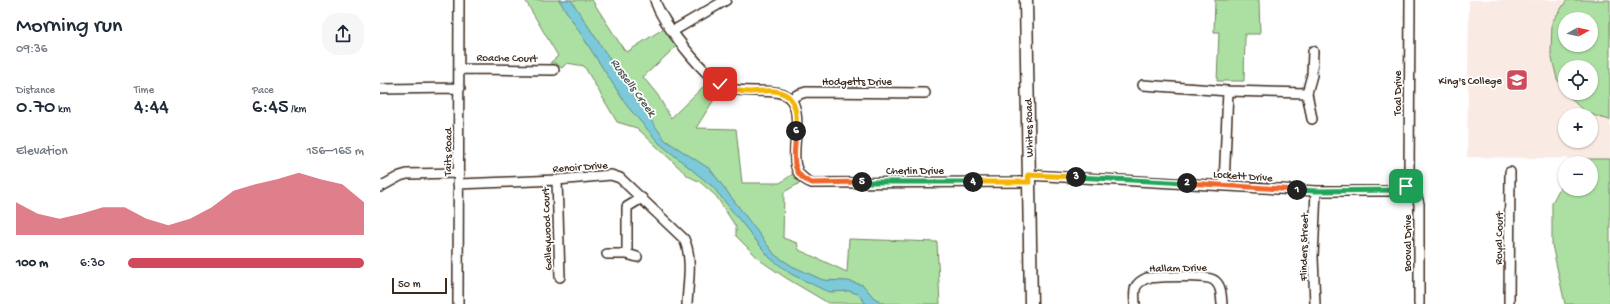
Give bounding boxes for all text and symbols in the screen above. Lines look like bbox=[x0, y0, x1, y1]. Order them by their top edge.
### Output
north arrow bbox=[1558, 12, 1598, 52]
map controls bbox=[1558, 12, 1598, 196]
button: share bbox=[322, 13, 364, 55]
text: Morning run bbox=[16, 14, 122, 40]
text: 09:36 bbox=[16, 42, 47, 57]
street label: Roache Court bbox=[476, 52, 539, 66]
water label: Russells Creek bbox=[607, 57, 659, 121]
button: locate bbox=[1558, 60, 1598, 100]
pin bbox=[703, 67, 737, 101]
school or university icon: King's College bbox=[1504, 67, 1530, 93]
street label: Toal Drive bbox=[1393, 70, 1405, 117]
icon: check bbox=[709, 73, 731, 95]
place label: King's College bbox=[1438, 76, 1502, 88]
street label: Hodgetts Drive bbox=[822, 77, 892, 89]
text: Distance bbox=[16, 85, 55, 97]
text: Time bbox=[134, 85, 154, 97]
text: Pace bbox=[252, 85, 274, 97]
text: 0.70 bbox=[16, 97, 55, 120]
text: 4:44 bbox=[134, 97, 169, 120]
text: 6:45 bbox=[252, 97, 288, 120]
street label: Whites Road bbox=[1023, 97, 1037, 157]
text: km bbox=[55, 104, 71, 116]
text: /km bbox=[288, 104, 306, 116]
button: + bbox=[1558, 108, 1598, 148]
pin: 6 bbox=[786, 121, 806, 141]
text: 6 bbox=[793, 125, 799, 137]
street label: Taits Road bbox=[443, 126, 455, 177]
text: Elevation bbox=[16, 144, 68, 159]
text: 156–165 m bbox=[306, 144, 364, 159]
button: − bbox=[1558, 156, 1598, 196]
street label: Renoir Drive bbox=[552, 160, 608, 176]
street label: Cherlin Drive bbox=[886, 166, 944, 178]
pin: 3 bbox=[1066, 167, 1086, 187]
street label: Lockett Drive bbox=[1213, 169, 1273, 185]
pin bbox=[1389, 169, 1423, 203]
text: 3 bbox=[1073, 171, 1079, 183]
pin: 5 bbox=[852, 172, 872, 192]
pin: 4 bbox=[963, 172, 983, 192]
pin: 2 bbox=[1177, 173, 1197, 193]
icon: arrive bbox=[1395, 175, 1417, 197]
text: 5 bbox=[859, 176, 865, 188]
text: 4 bbox=[970, 176, 976, 188]
text: 2 bbox=[1184, 177, 1190, 189]
pin: 1 bbox=[1287, 180, 1307, 200]
text: 1 bbox=[1295, 184, 1299, 196]
street label: Galleywood Court bbox=[540, 186, 555, 271]
street label: Royal Court bbox=[1494, 210, 1506, 265]
street label: Flinders Street bbox=[1298, 212, 1312, 282]
street label: Booval Drive bbox=[1403, 214, 1415, 273]
text: 100 m bbox=[16, 256, 48, 271]
text: 6:30 bbox=[80, 256, 105, 271]
street label: Hallam Drive bbox=[1149, 262, 1207, 276]
scale bar bbox=[392, 276, 447, 295]
text: 50 m bbox=[398, 279, 420, 291]

